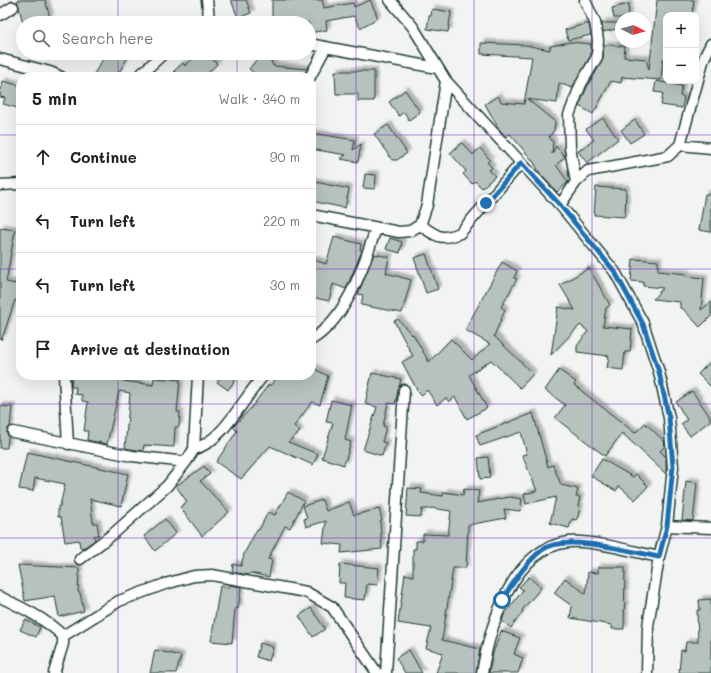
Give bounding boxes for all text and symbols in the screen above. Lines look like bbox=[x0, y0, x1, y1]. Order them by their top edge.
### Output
north arrow bbox=[615, 12, 651, 48]
map controls bbox=[663, 12, 699, 84]
button: + bbox=[663, 12, 699, 48]
search box bbox=[16, 16, 316, 60]
icon: search bbox=[30, 27, 52, 49]
text: Search here bbox=[62, 28, 153, 48]
button: − bbox=[663, 48, 699, 84]
text: 5 min bbox=[32, 87, 77, 109]
text: Walk · 340 m bbox=[219, 90, 300, 107]
icon: ahead bbox=[32, 146, 54, 168]
text: Continue bbox=[70, 147, 137, 167]
text: 90 m bbox=[270, 148, 300, 165]
route end bbox=[477, 194, 495, 212]
icon: left bbox=[32, 210, 54, 232]
text: Turn left bbox=[70, 211, 135, 231]
text: 220 m bbox=[263, 212, 300, 229]
icon: left bbox=[32, 274, 54, 296]
text: Turn left bbox=[70, 275, 135, 295]
text: 30 m bbox=[270, 276, 300, 293]
icon: arrive bbox=[32, 338, 54, 360]
text: Arrive at destination bbox=[70, 339, 230, 359]
route start bbox=[493, 591, 511, 609]

